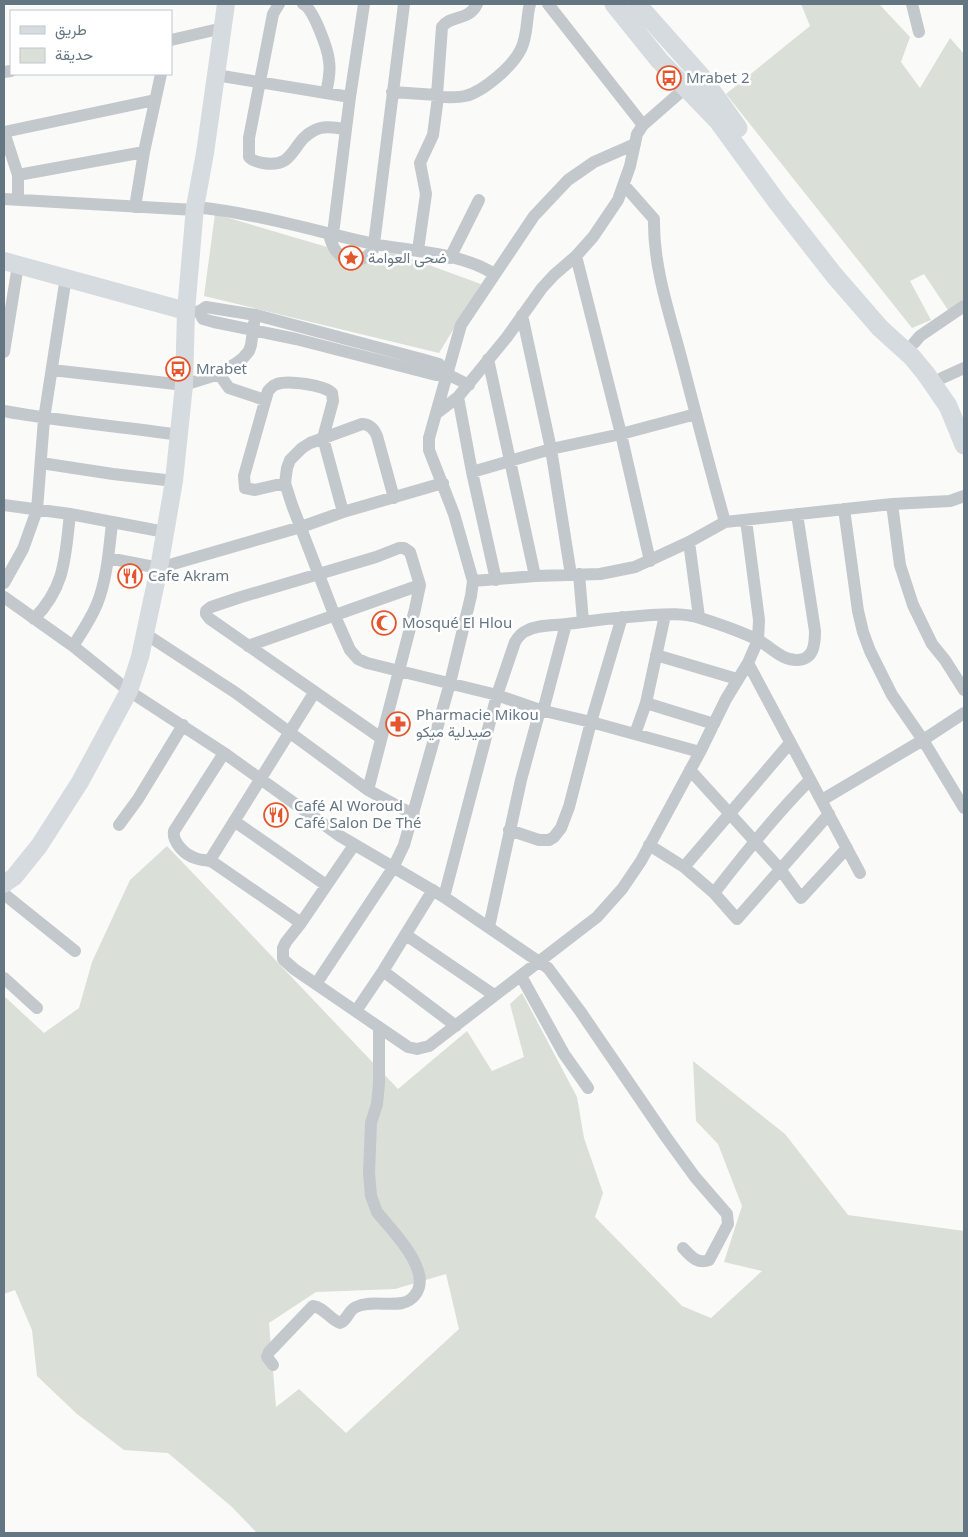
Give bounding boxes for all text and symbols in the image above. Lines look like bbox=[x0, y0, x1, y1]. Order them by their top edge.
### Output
legend bbox=[10, 10, 172, 75]
text: طريق bbox=[55, 19, 87, 40]
text: حديقة bbox=[55, 44, 93, 64]
bus stop icon: Mrabet 2 bbox=[656, 65, 682, 91]
place label: Mrabet 2 bbox=[686, 67, 750, 87]
place icon: ضحى العوامة bbox=[338, 245, 364, 271]
place label: ضحى العوامة bbox=[368, 247, 447, 268]
bus stop icon: Mrabet bbox=[165, 356, 191, 382]
place label: Mrabet bbox=[196, 358, 248, 378]
restaurant icon: Cafe Akram bbox=[117, 563, 143, 589]
place label: Cafe Akram bbox=[148, 565, 229, 585]
mosque icon: Mosqué El Hlou bbox=[371, 610, 397, 636]
place label: Mosqué El Hlou bbox=[402, 612, 512, 632]
place label: Pharmacie Mikou صيدلية ميكو bbox=[416, 704, 539, 741]
pharmacy icon: Pharmacie Mikou صيدلية ميكو bbox=[385, 711, 411, 737]
place label: Café Al Woroud Café Salon De Thé bbox=[294, 795, 422, 832]
restaurant icon: Café Al Woroud Café Salon De Thé bbox=[263, 802, 289, 828]

